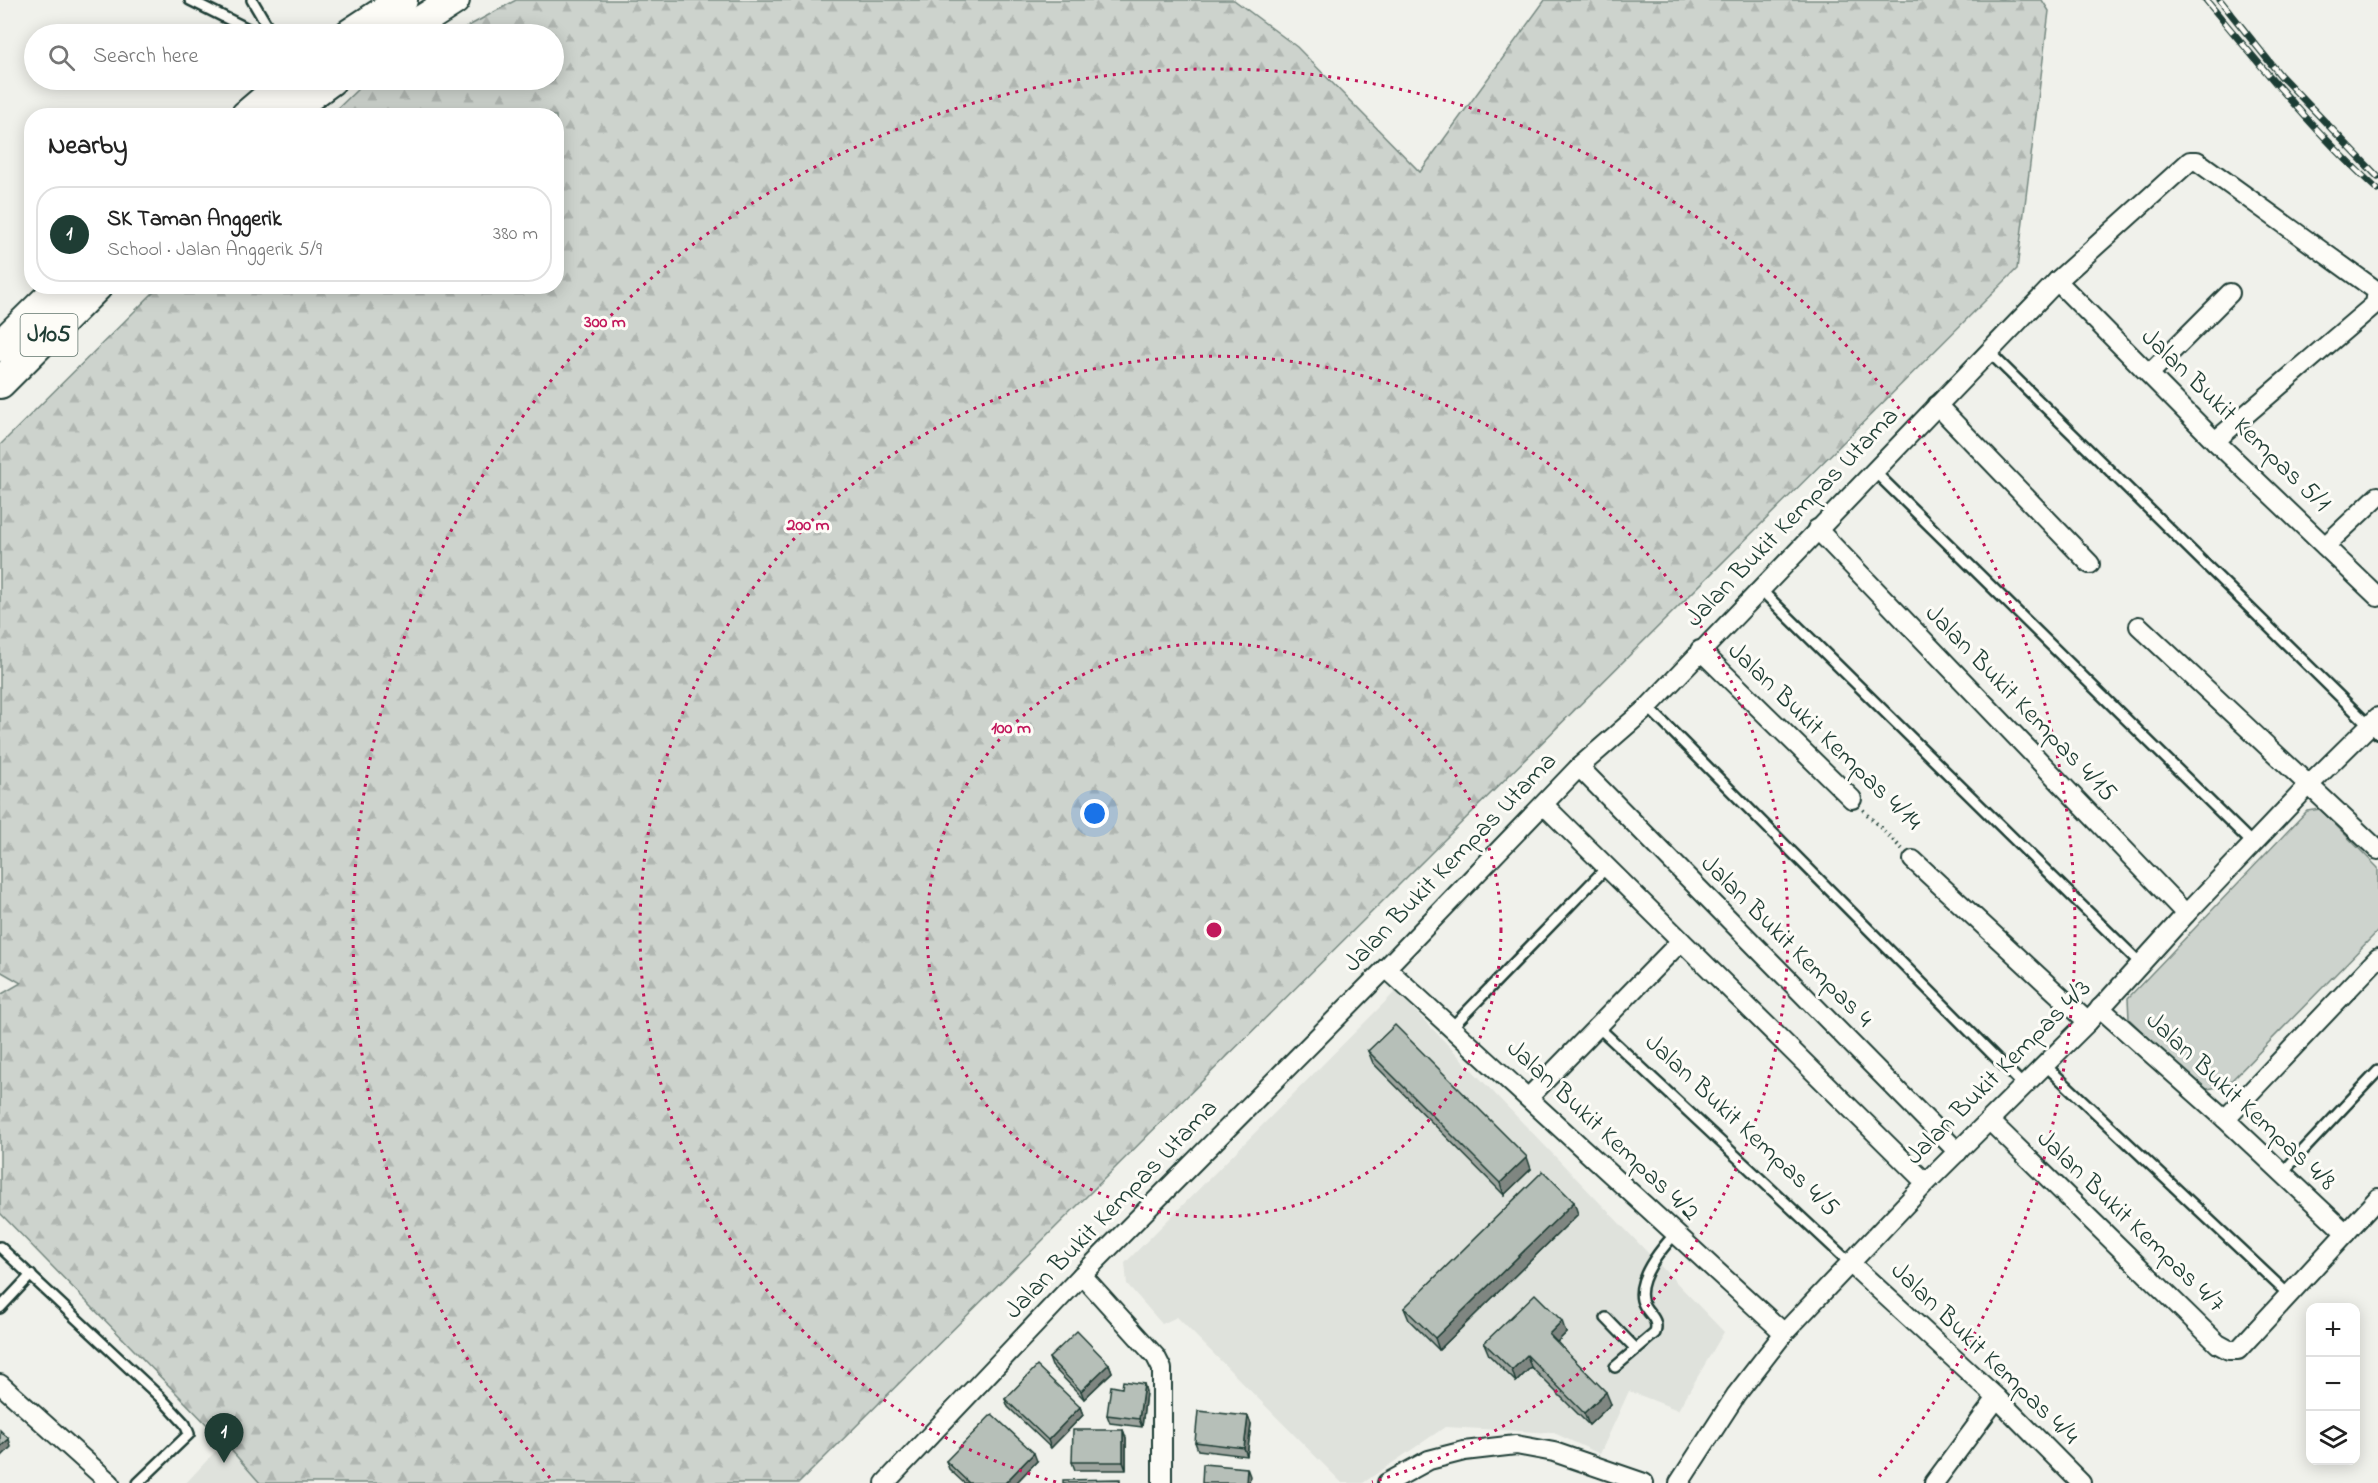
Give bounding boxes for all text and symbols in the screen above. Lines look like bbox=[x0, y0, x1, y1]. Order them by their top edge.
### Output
search box bbox=[24, 24, 564, 90]
icon: search bbox=[45, 41, 78, 74]
text: Search here bbox=[93, 41, 198, 73]
text: Nearby bbox=[48, 128, 127, 166]
text: SK Taman Anggerik bbox=[107, 204, 282, 236]
text: 1 bbox=[66, 220, 73, 249]
text: 380 m bbox=[493, 220, 538, 249]
text: School · Jalan Anggerik 5/9 bbox=[107, 236, 322, 265]
text: 300 m bbox=[583, 310, 626, 336]
road number: J105 bbox=[20, 314, 78, 356]
street label: Jalan Bukit Kempas 5/1 bbox=[2131, 320, 2339, 522]
street label: Jalan Bukit Kempas Utama bbox=[1677, 399, 1909, 637]
text: 200 m bbox=[786, 513, 830, 539]
street label: Jalan Bukit Kempas 4/15 bbox=[1915, 596, 2125, 812]
street label: Jalan Bukit Kempas 4/14 bbox=[1718, 634, 1930, 841]
text: 100 m bbox=[991, 716, 1031, 742]
street label: Jalan Bukit Kempas Utama bbox=[1335, 744, 1567, 982]
your location bbox=[1080, 799, 1109, 828]
street label: Jalan Bukit Kempas 4 bbox=[1691, 847, 1881, 1037]
centre of rings bbox=[1204, 920, 1224, 940]
street label: Jalan Bukit Kempas 4/3 bbox=[1897, 971, 2101, 1175]
street label: Jalan Bukit Kempas 4/8 bbox=[2136, 1003, 2344, 1201]
street label: Jalan Bukit Kempas 4/5 bbox=[1635, 1025, 1847, 1227]
street label: Jalan Bukit Kempas 4/2 bbox=[1497, 1031, 1707, 1231]
street label: Jalan Bukit Kempas Utama bbox=[996, 1091, 1228, 1329]
street label: Jalan Bukit Kempas 4/7 bbox=[2027, 1122, 2233, 1323]
street label: Jalan Bukit Kempas 4/4 bbox=[1881, 1254, 2087, 1455]
map controls bbox=[2306, 1303, 2360, 1465]
button: + bbox=[2306, 1303, 2360, 1357]
button: − bbox=[2306, 1357, 2360, 1411]
button: layers bbox=[2306, 1411, 2360, 1465]
pin: 1 bbox=[204, 1414, 244, 1463]

